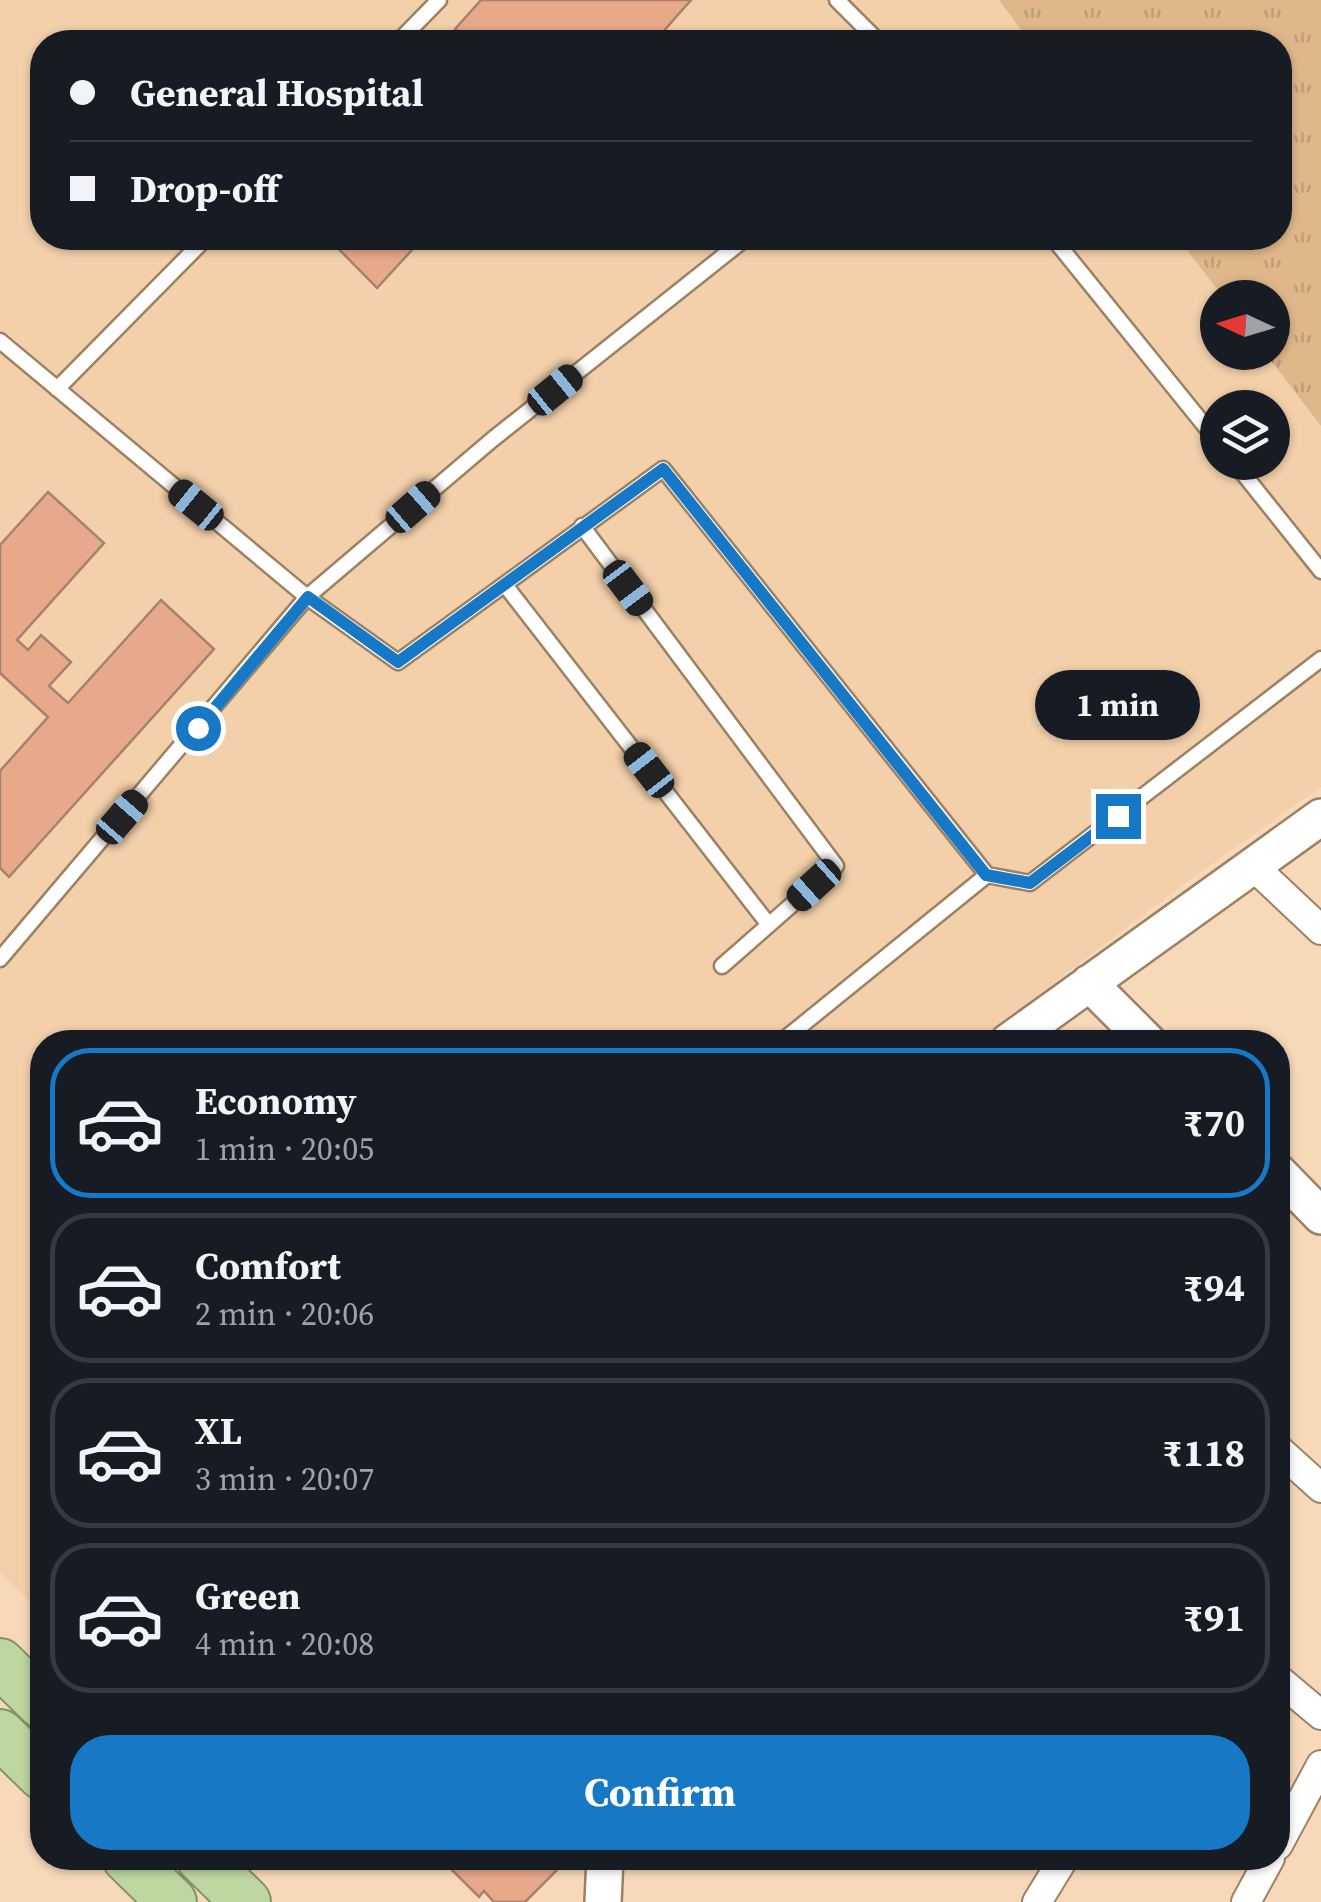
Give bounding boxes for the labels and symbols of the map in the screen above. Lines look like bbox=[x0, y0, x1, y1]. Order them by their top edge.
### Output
north arrow bbox=[1200, 280, 1290, 370]
car bbox=[522, 359, 588, 421]
car bbox=[163, 474, 229, 536]
car bbox=[381, 476, 445, 538]
car bbox=[598, 555, 658, 621]
callout: 1 min bbox=[1036, 671, 1200, 741]
route start bbox=[176, 706, 221, 751]
car bbox=[619, 737, 679, 803]
car bbox=[91, 785, 153, 849]
route end bbox=[1096, 794, 1141, 839]
car bbox=[782, 854, 846, 916]

